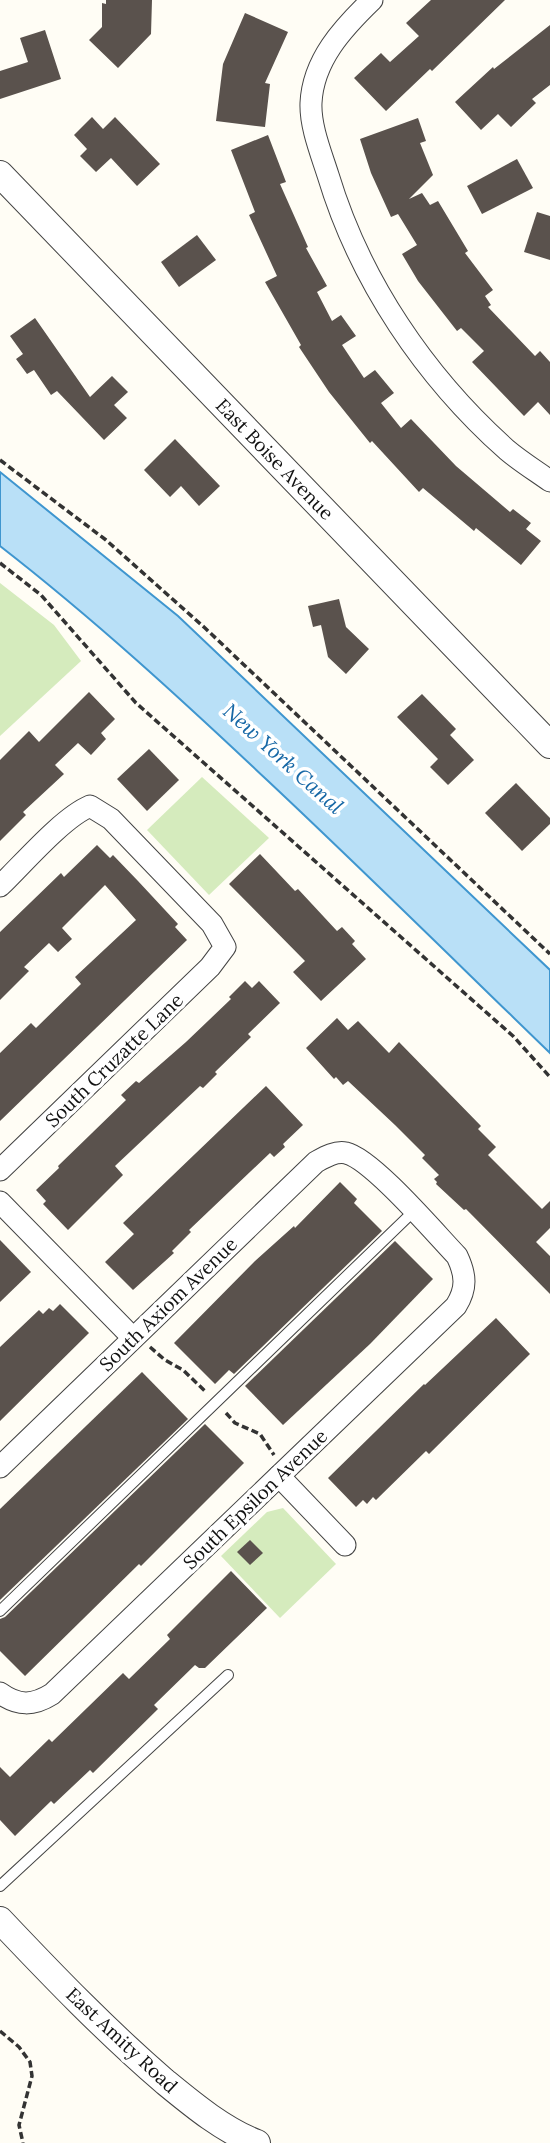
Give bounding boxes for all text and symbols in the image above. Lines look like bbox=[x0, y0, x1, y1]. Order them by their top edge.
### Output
street label: East Boise Avenue bbox=[211, 393, 339, 525]
water label: New York Canal bbox=[218, 697, 349, 820]
street label: South Cruzatte Lane bbox=[40, 988, 188, 1132]
street label: South Axiom Avenue bbox=[94, 1232, 242, 1376]
street label: South Epsilon Avenue bbox=[178, 1424, 332, 1574]
street label: East Amity Road bbox=[61, 1982, 183, 2098]

